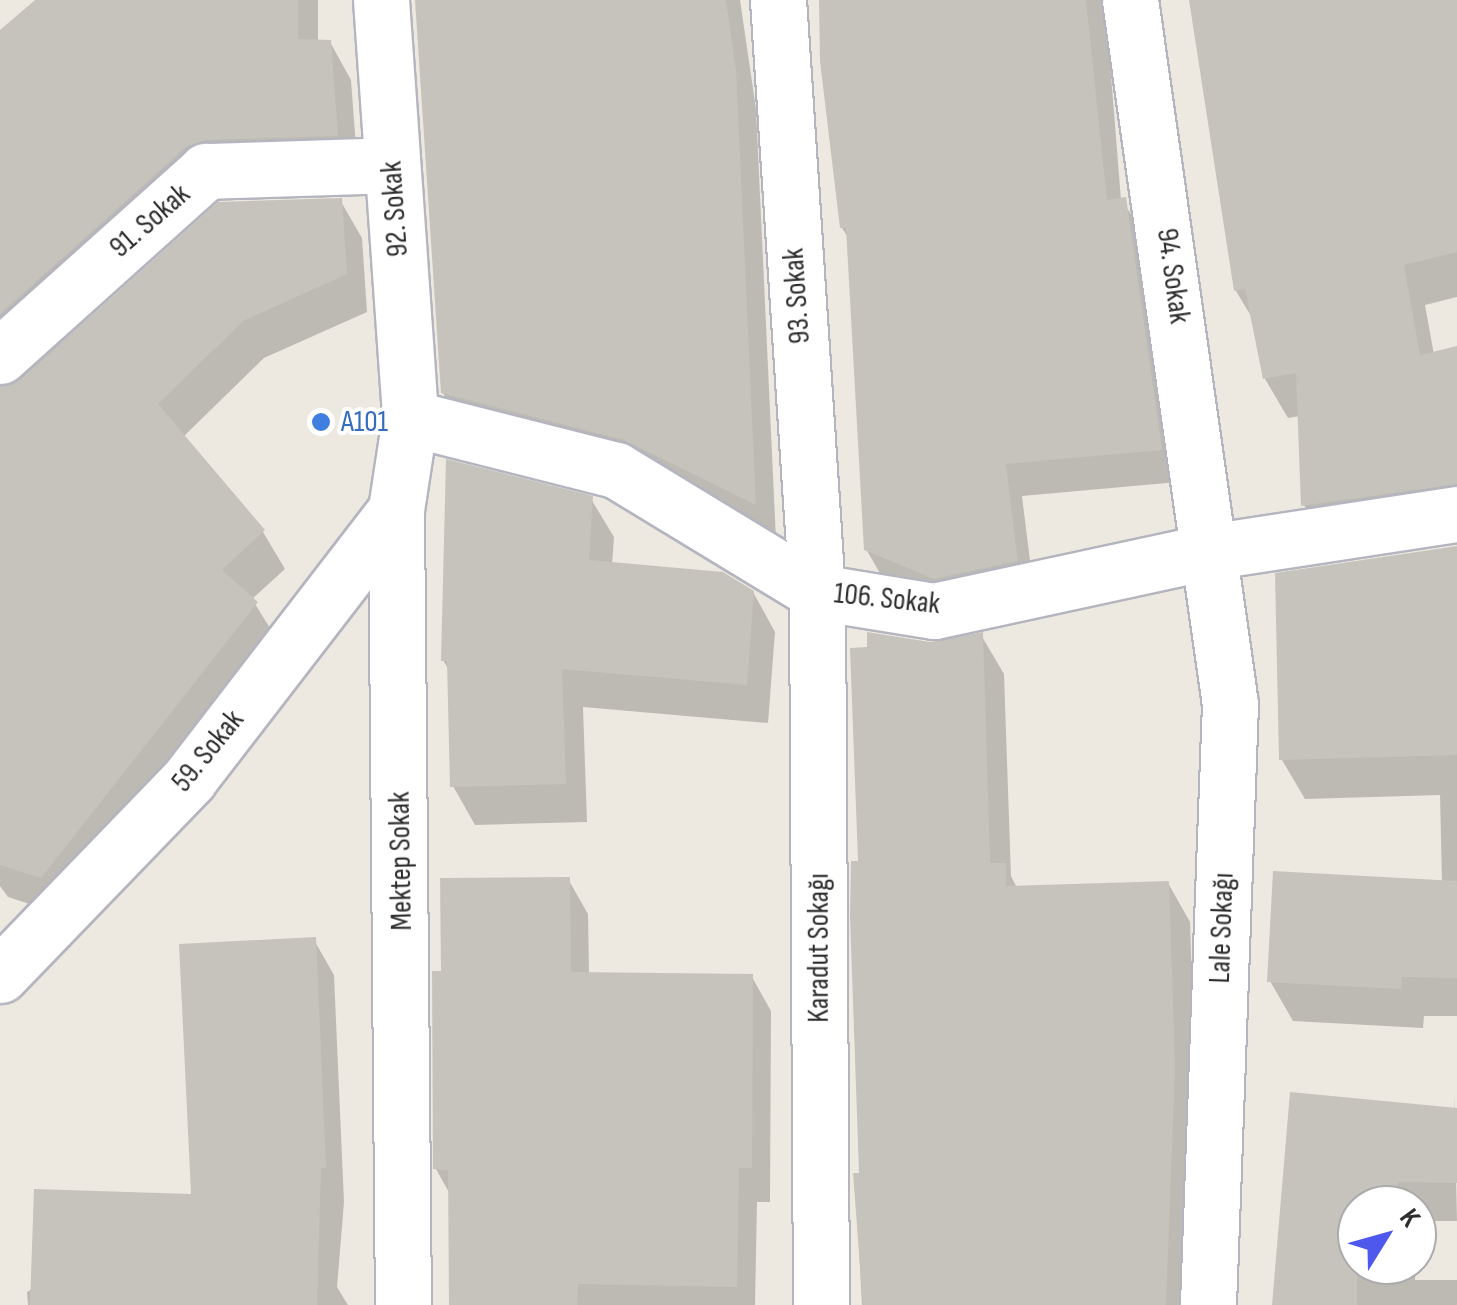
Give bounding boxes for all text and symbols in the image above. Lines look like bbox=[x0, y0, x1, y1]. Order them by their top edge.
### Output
street label: 92. Sokak bbox=[374, 160, 416, 258]
street label: 91. Sokak bbox=[102, 176, 198, 266]
street label: 94. Sokak bbox=[1148, 226, 1198, 326]
street label: 93. Sokak bbox=[776, 247, 818, 345]
place label: A101 bbox=[341, 404, 388, 440]
marker: A101 bbox=[310, 411, 332, 433]
street label: 106. Sokak bbox=[832, 576, 942, 622]
street label: 59. Sokak bbox=[164, 703, 252, 799]
street label: Mektep Sokak bbox=[382, 791, 420, 931]
street label: Lale Sokağı bbox=[1202, 872, 1242, 984]
street label: Karadut Sokağı bbox=[801, 873, 837, 1023]
north arrow bbox=[1337, 1185, 1437, 1285]
text: K bbox=[1392, 1202, 1427, 1233]

